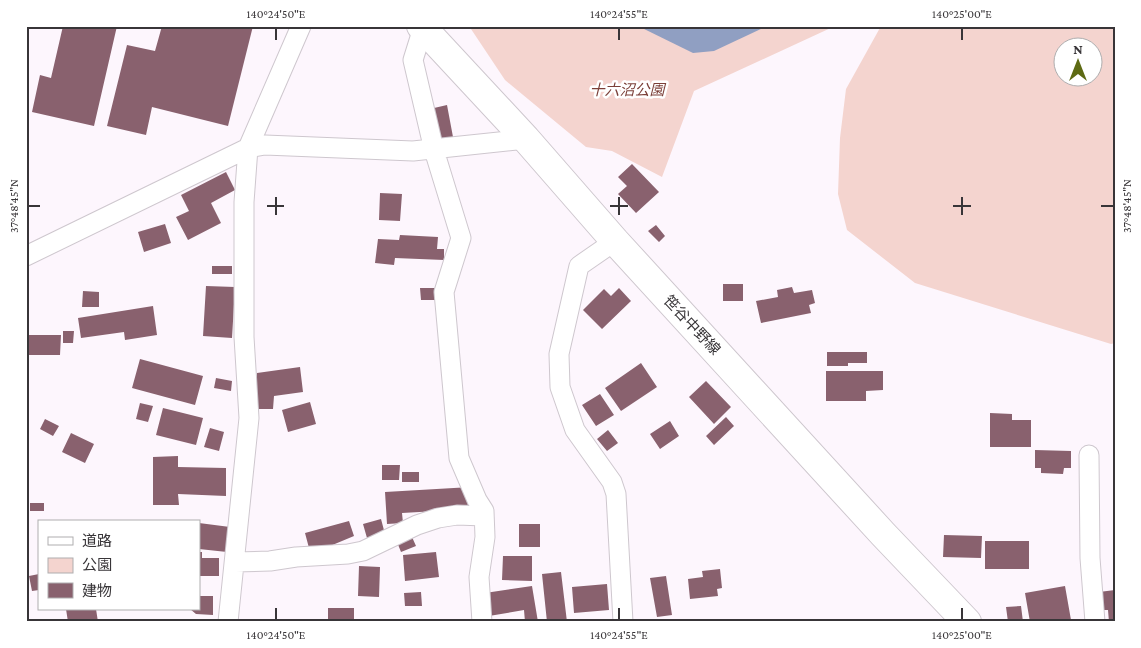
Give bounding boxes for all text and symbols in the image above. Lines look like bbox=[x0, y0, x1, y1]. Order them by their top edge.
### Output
text: 140°24'50"E bbox=[247, 7, 306, 21]
text: 140°24'55"E bbox=[590, 7, 648, 21]
text: 140°25'00"E bbox=[932, 7, 992, 21]
north arrow bbox=[1054, 38, 1104, 88]
text: N bbox=[1073, 41, 1083, 57]
park label: 十六沼公園 bbox=[589, 82, 666, 98]
text: 37°48'45"N bbox=[7, 179, 21, 233]
text: 37°48'45"N bbox=[1120, 179, 1134, 233]
street label: 笹谷中野線 bbox=[661, 292, 723, 358]
legend bbox=[38, 520, 200, 610]
text: 道路 bbox=[82, 533, 112, 549]
text: 公園 bbox=[82, 557, 112, 573]
text: 建物 bbox=[82, 583, 112, 599]
text: 140°24'50"E bbox=[247, 628, 306, 642]
text: 140°24'55"E bbox=[590, 628, 648, 642]
text: 140°25'00"E bbox=[932, 628, 992, 642]

